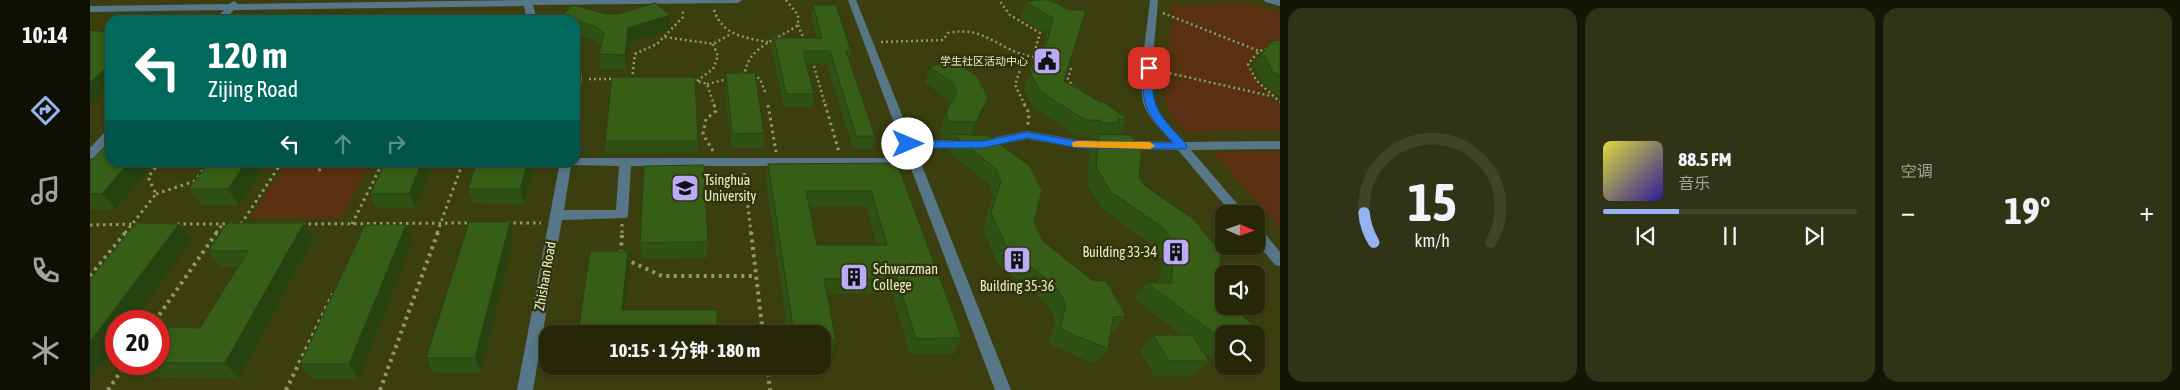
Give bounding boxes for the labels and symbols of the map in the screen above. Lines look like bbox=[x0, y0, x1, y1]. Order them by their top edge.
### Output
public building icon: 学生社区活动中心 bbox=[1032, 46, 1062, 76]
pin bbox=[1128, 47, 1170, 89]
place label: 学生社区活动中心 bbox=[940, 55, 1028, 67]
position arrow bbox=[881, 117, 933, 169]
place label: Tsinghua University bbox=[704, 172, 757, 204]
school or university icon: Tsinghua University bbox=[670, 173, 700, 203]
north arrow bbox=[1215, 205, 1265, 255]
building icon: Building 33-34 bbox=[1161, 237, 1191, 267]
street label: Zhishan Road bbox=[531, 240, 559, 312]
place label: Building 33-34 bbox=[1082, 244, 1157, 260]
building icon: Building 35-36 bbox=[1002, 245, 1032, 275]
place label: Schwarzman College bbox=[873, 261, 938, 293]
building icon: Schwarzman College bbox=[839, 262, 869, 292]
place label: Building 35-36 bbox=[980, 278, 1055, 294]
speed limit sign: 20 bbox=[105, 310, 170, 375]

